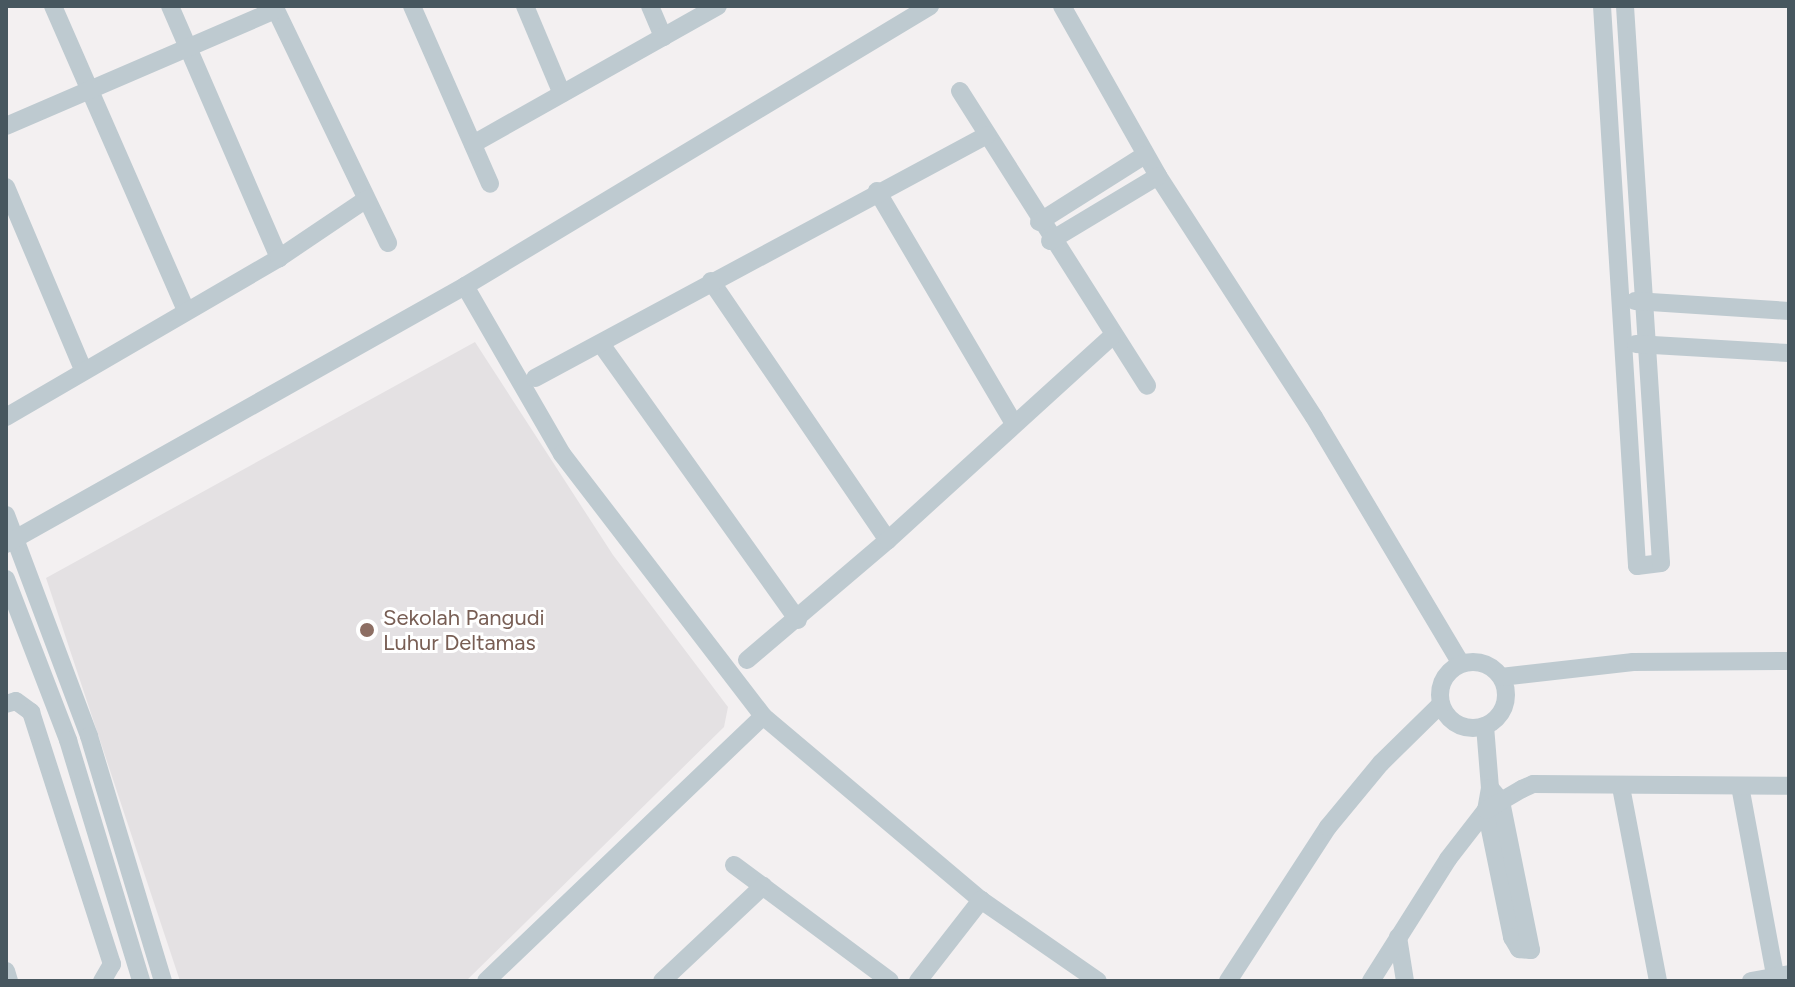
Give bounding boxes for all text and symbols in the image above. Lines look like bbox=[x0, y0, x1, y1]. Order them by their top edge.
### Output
place label: Sekolah Pangudi Luhur Deltamas bbox=[383, 604, 545, 656]
marker: Sekolah Pangudi Luhur Deltamas bbox=[358, 621, 376, 639]

